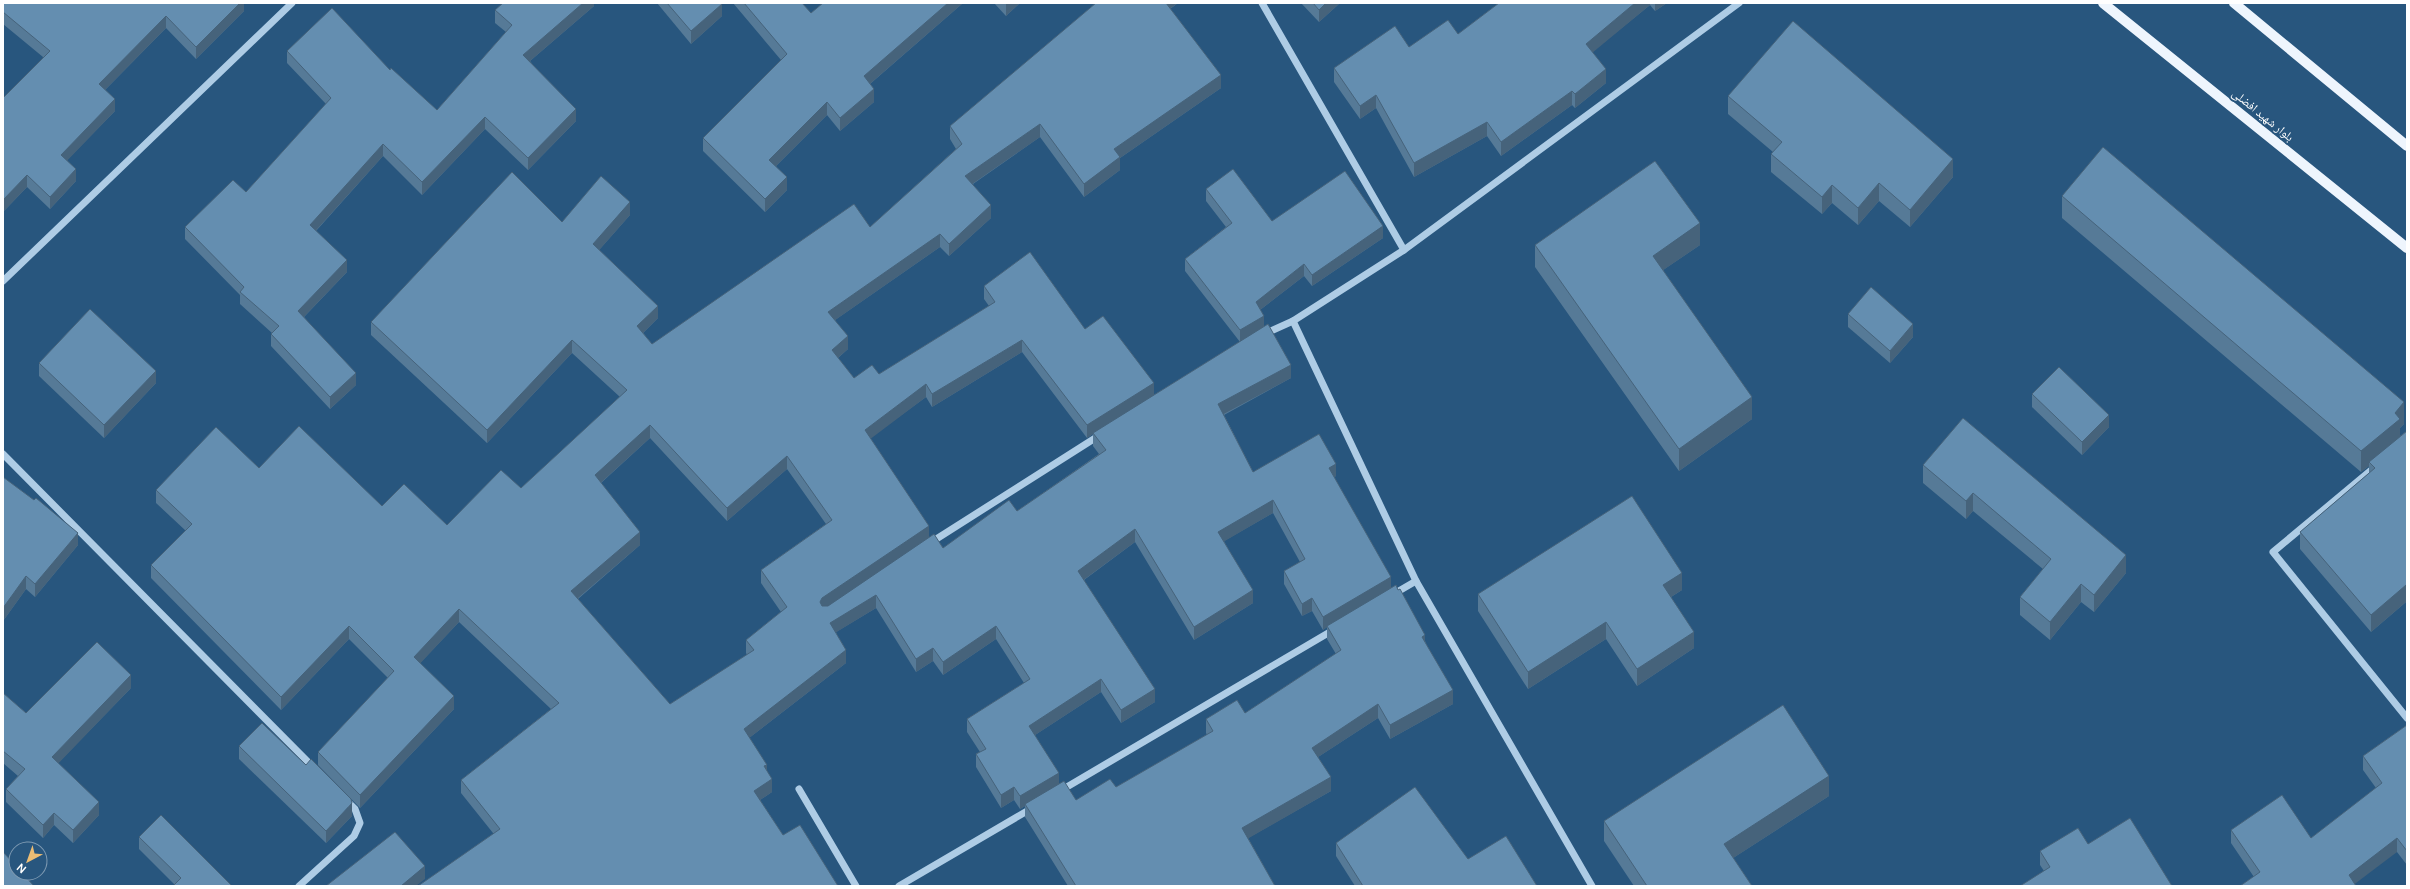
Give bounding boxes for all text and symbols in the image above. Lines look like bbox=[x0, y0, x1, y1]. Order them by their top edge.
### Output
street label: بلوار شهید افضلی bbox=[2229, 84, 2298, 145]
north arrow bbox=[8, 841, 48, 881]
text: N bbox=[13, 861, 29, 877]

